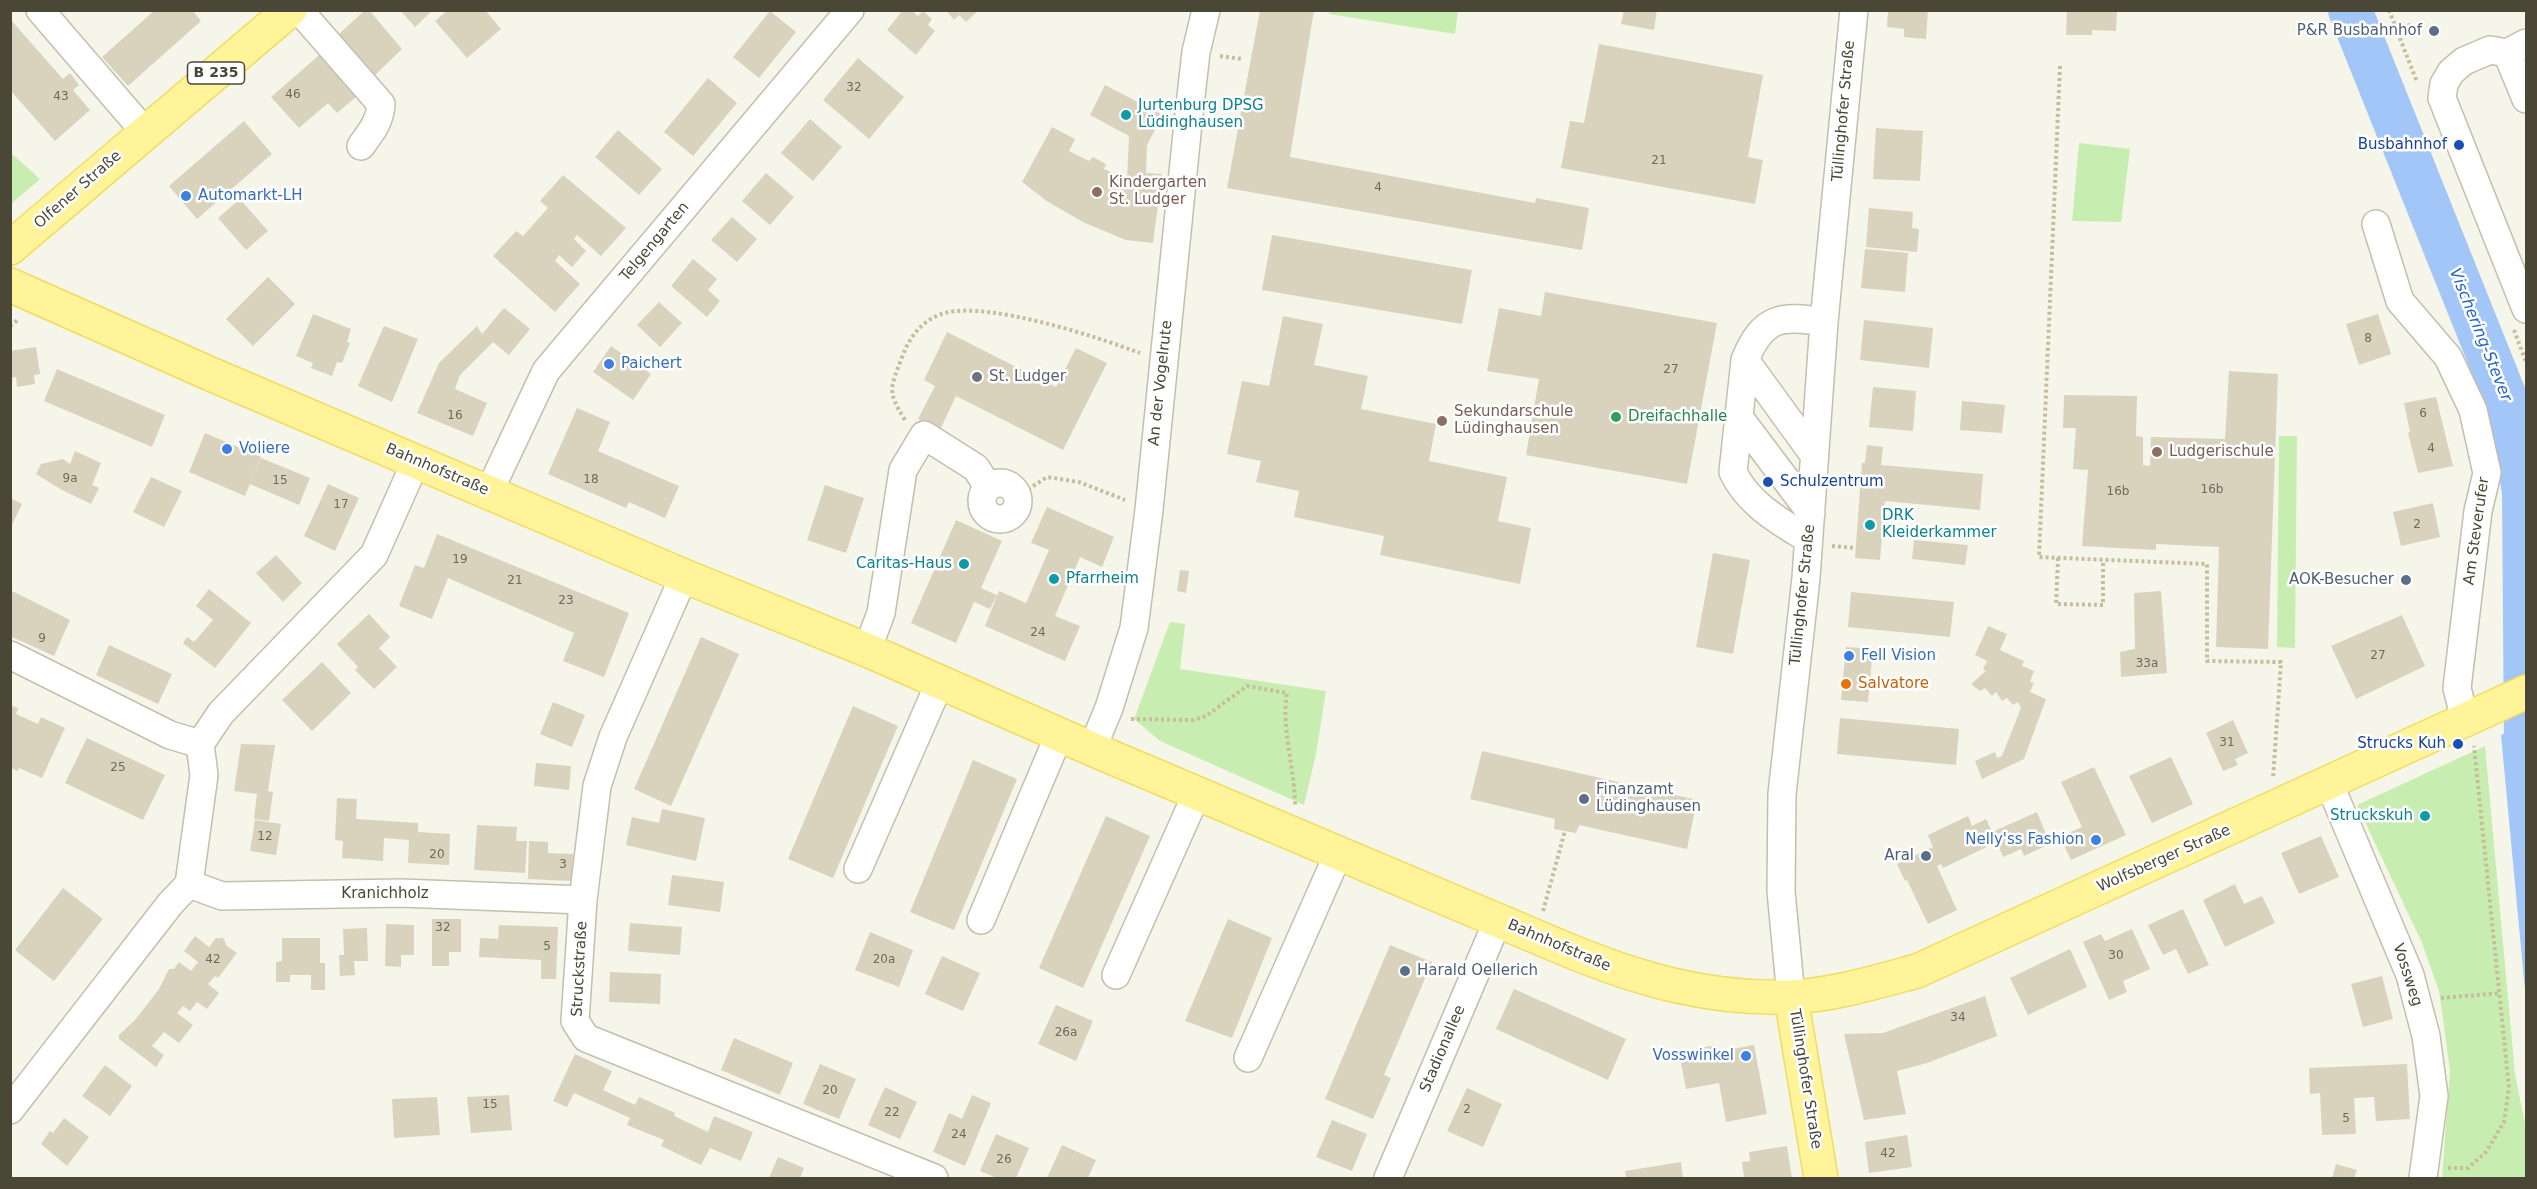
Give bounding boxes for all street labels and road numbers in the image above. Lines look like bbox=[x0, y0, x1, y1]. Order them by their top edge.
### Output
street label: Tüllinghofer Straße bbox=[1829, 40, 1859, 182]
road number: B 235 bbox=[188, 62, 244, 84]
street label: Olfener Straße bbox=[31, 147, 125, 233]
street label: Telgengarten bbox=[617, 199, 693, 285]
street label: An der Vogelrute bbox=[1145, 319, 1177, 447]
street label: Bahnhofstraße bbox=[383, 440, 491, 500]
street label: Am Steverufer bbox=[2461, 476, 2493, 586]
street label: Tüllinghofer Straße bbox=[1787, 524, 1819, 666]
street label: Wolfsberger Straße bbox=[2094, 821, 2234, 897]
street label: Kranichholz bbox=[341, 885, 429, 903]
street label: Bahnhofstraße bbox=[1505, 916, 1613, 976]
street label: Struckstraße bbox=[569, 921, 591, 1017]
street label: Vossweg bbox=[2388, 941, 2426, 1009]
street label: Stadionallee bbox=[1417, 1003, 1469, 1095]
street label: Tüllinghofer Straße bbox=[1785, 1008, 1825, 1150]

